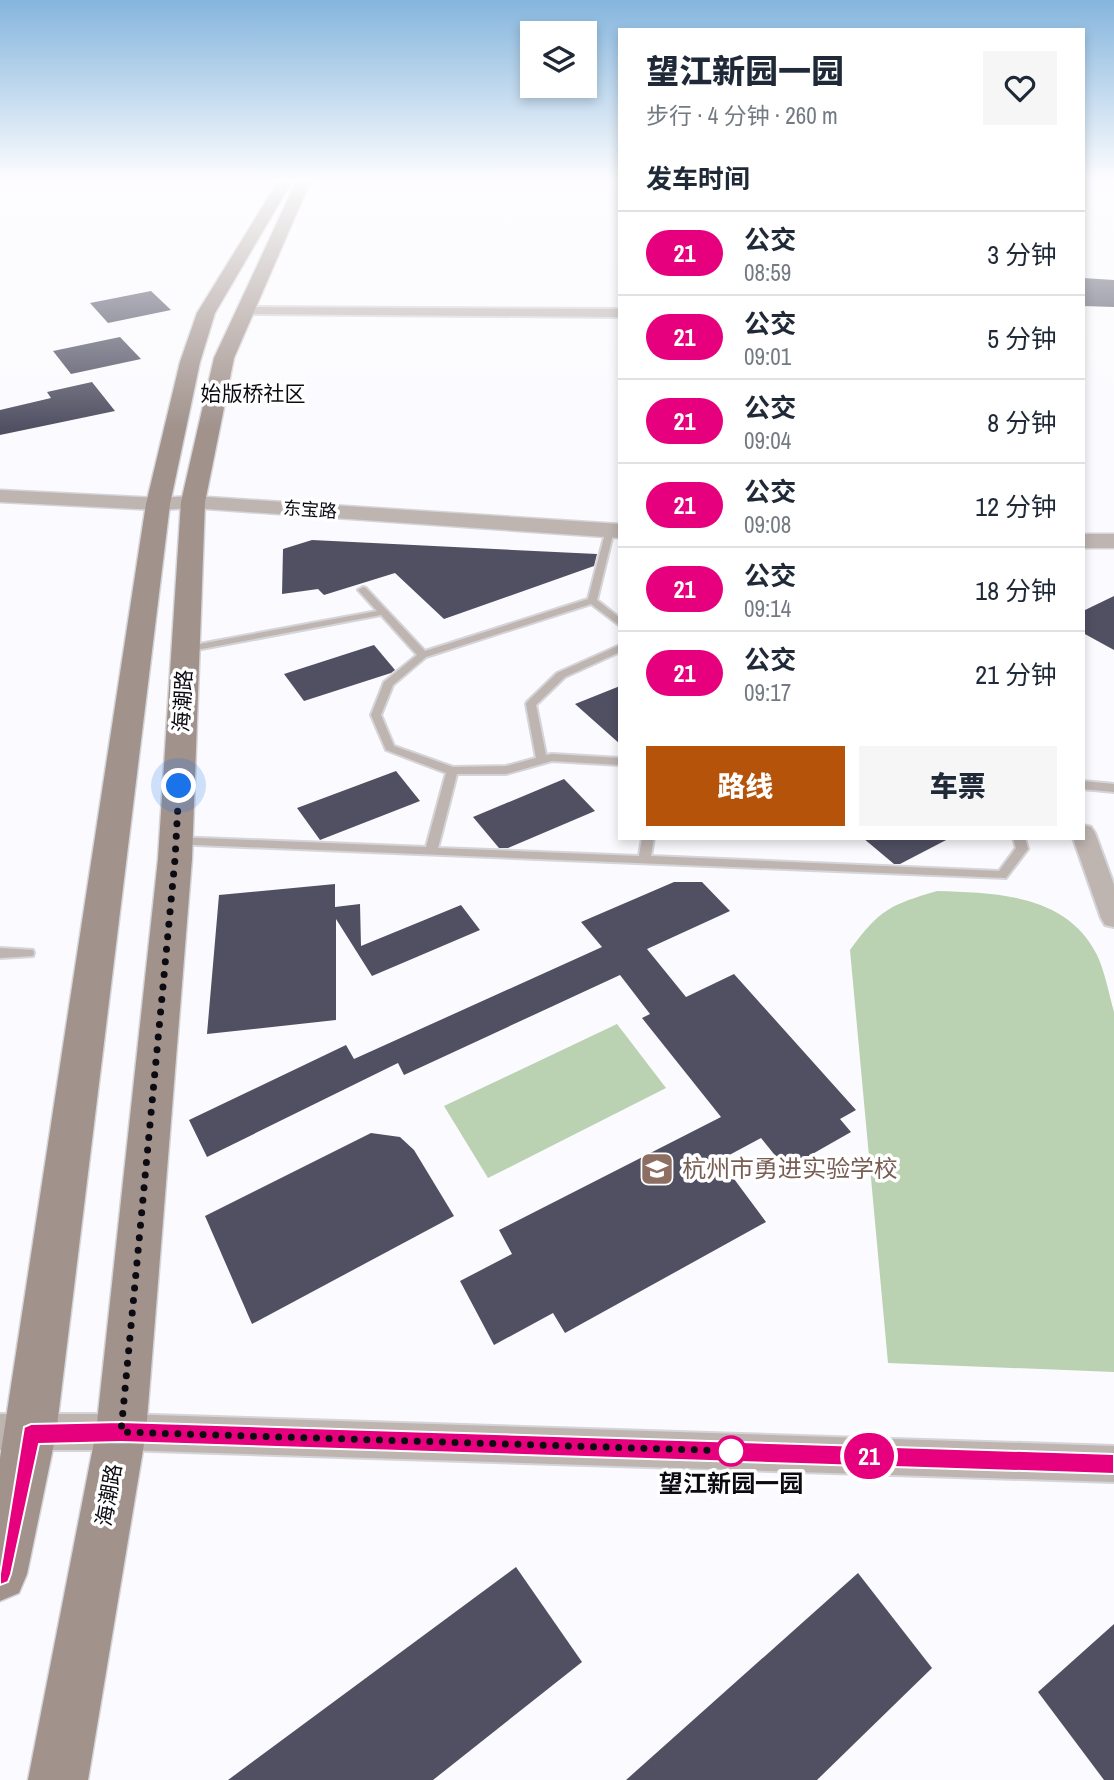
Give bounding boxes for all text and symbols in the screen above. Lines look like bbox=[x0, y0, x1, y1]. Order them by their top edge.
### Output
map controls bbox=[520, 21, 597, 98]
button: layers bbox=[520, 21, 597, 98]
text: 望江新园一园 bbox=[646, 49, 844, 93]
button: heart bbox=[983, 51, 1057, 125]
text: 步行 · 4 分钟 · 260 m bbox=[646, 100, 838, 131]
text: 发车时间 bbox=[646, 161, 750, 196]
text: 公交 bbox=[744, 222, 796, 257]
text: 21 bbox=[674, 237, 695, 269]
text: 3 分钟 bbox=[987, 237, 1057, 272]
text: 08:59 bbox=[744, 257, 791, 288]
text: 公交 bbox=[744, 306, 796, 341]
text: 21 bbox=[674, 321, 695, 353]
text: 5 分钟 bbox=[987, 321, 1057, 356]
text: 09:01 bbox=[744, 341, 791, 372]
district label: 始版桥社区 bbox=[201, 379, 306, 408]
text: 公交 bbox=[744, 390, 796, 425]
text: 21 bbox=[674, 405, 695, 437]
text: 8 分钟 bbox=[987, 405, 1057, 440]
text: 09:04 bbox=[744, 425, 791, 456]
text: 公交 bbox=[744, 474, 796, 509]
text: 21 bbox=[674, 489, 695, 521]
text: 12 分钟 bbox=[975, 489, 1057, 524]
street label: 东宝路 bbox=[282, 495, 338, 524]
text: 09:08 bbox=[744, 509, 791, 540]
text: 公交 bbox=[744, 558, 796, 593]
text: 21 bbox=[674, 573, 695, 605]
text: 18 分钟 bbox=[975, 573, 1057, 608]
text: 09:14 bbox=[744, 593, 791, 624]
text: 公交 bbox=[744, 642, 796, 677]
text: 21 bbox=[674, 657, 695, 689]
text: 21 分钟 bbox=[975, 657, 1057, 692]
street label: 海潮路 bbox=[166, 669, 199, 733]
text: 09:17 bbox=[744, 677, 791, 708]
button: 路线 bbox=[646, 746, 845, 826]
button: 车票 bbox=[859, 746, 1057, 826]
your location bbox=[161, 768, 196, 803]
school or university icon: 杭州市勇进实验学校 bbox=[638, 1150, 676, 1188]
place label: 杭州市勇进实验学校 bbox=[682, 1152, 898, 1184]
line badge: 21 bbox=[838, 1433, 900, 1479]
marker: 望江新园一园 bbox=[716, 1436, 746, 1466]
text: 21 bbox=[858, 1440, 880, 1472]
street label: 海潮路 bbox=[89, 1461, 128, 1528]
place label: 望江新园一园 bbox=[659, 1467, 803, 1499]

